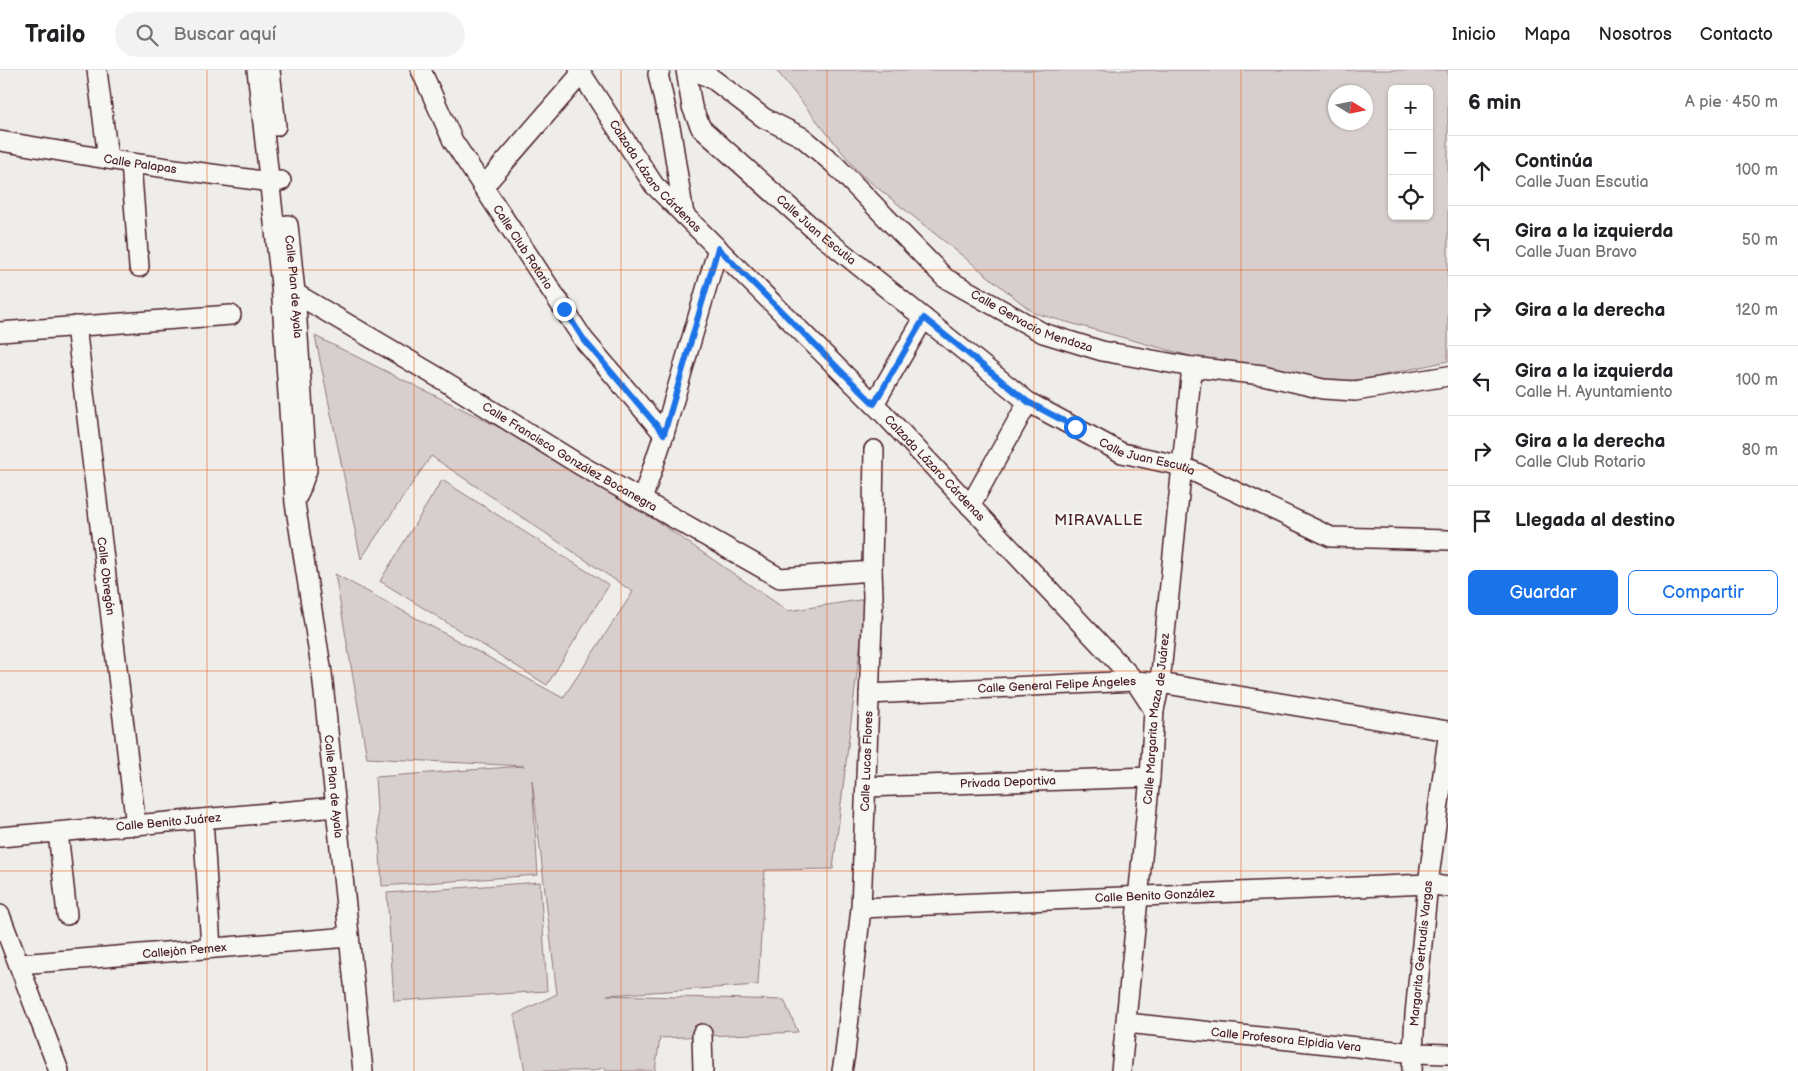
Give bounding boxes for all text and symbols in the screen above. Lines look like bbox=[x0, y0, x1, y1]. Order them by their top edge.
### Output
search box bbox=[115, 12, 465, 57]
text: Trailo bbox=[25, 20, 85, 49]
icon: search bbox=[133, 21, 161, 49]
text: Buscar aquí bbox=[173, 23, 276, 46]
text: Inicio bbox=[1452, 24, 1496, 45]
text: Mapa bbox=[1524, 24, 1570, 45]
text: Nosotros bbox=[1598, 24, 1672, 45]
text: Contacto bbox=[1700, 24, 1773, 45]
north arrow bbox=[1328, 85, 1373, 130]
map controls bbox=[1388, 85, 1433, 220]
button: + bbox=[1388, 85, 1433, 130]
text: 6 min bbox=[1468, 90, 1521, 115]
text: A pie · 450 m bbox=[1685, 93, 1778, 112]
street label: Calzada Lázaro Cárdenas bbox=[606, 117, 705, 235]
button: − bbox=[1388, 130, 1433, 175]
text: Continúa bbox=[1515, 150, 1593, 173]
street label: Calle Palapas bbox=[102, 151, 178, 177]
icon: ahead bbox=[1468, 157, 1496, 185]
text: 100 m bbox=[1735, 161, 1778, 180]
text: Calle Juan Escutia bbox=[1515, 173, 1649, 192]
button: locate bbox=[1388, 175, 1433, 220]
street label: Calle Juan Escutia bbox=[773, 191, 859, 268]
street label: Calle Club Rotario bbox=[490, 202, 556, 292]
text: Gira a la izquierda bbox=[1515, 220, 1673, 243]
icon: left bbox=[1468, 227, 1496, 255]
text: 50 m bbox=[1742, 231, 1778, 250]
street label: Calle Plan de Ayala bbox=[282, 234, 306, 339]
text: Calle Juan Bravo bbox=[1515, 243, 1637, 262]
street label: Calle Gervacio Mendoza bbox=[968, 286, 1095, 355]
icon: right bbox=[1468, 297, 1496, 325]
route end bbox=[553, 298, 576, 321]
text: Gira a la derecha bbox=[1515, 299, 1665, 322]
text: 120 m bbox=[1735, 301, 1778, 320]
text: Gira a la izquierda bbox=[1515, 360, 1673, 383]
icon: left bbox=[1468, 367, 1496, 395]
text: 100 m bbox=[1735, 371, 1778, 390]
text: Calle H. Ayuntamiento bbox=[1515, 383, 1673, 402]
street label: Calle Francisco González Bocanegra bbox=[479, 399, 660, 515]
street label: Calzada Lázaro Cárdenas bbox=[881, 412, 988, 524]
route start bbox=[1064, 416, 1087, 439]
text: Gira a la derecha bbox=[1515, 430, 1665, 453]
street label: Calle Juan Escutia bbox=[1096, 434, 1198, 479]
icon: right bbox=[1468, 437, 1496, 465]
text: 80 m bbox=[1742, 441, 1778, 460]
text: Calle Club Rotario bbox=[1515, 453, 1646, 472]
icon: arrive bbox=[1468, 507, 1496, 535]
text: Llegada al destino bbox=[1515, 509, 1675, 532]
district label: MIRAVALLE bbox=[1054, 511, 1144, 530]
street label: Calle Obregón bbox=[94, 536, 118, 616]
button: Guardar bbox=[1468, 570, 1618, 615]
button: Compartir bbox=[1628, 570, 1778, 615]
street label: Calle Margarita Maza de Juárez bbox=[1140, 632, 1173, 805]
street label: Calle General Felipe Ángeles bbox=[977, 673, 1136, 696]
street label: Calle Lucas Flores bbox=[857, 711, 876, 812]
street label: Calle Plan de Ayala bbox=[321, 734, 346, 839]
street label: Privada Deportiva bbox=[960, 773, 1056, 791]
street label: Calle Benito Juárez bbox=[115, 810, 222, 834]
street label: Margarita Gertrudis Vargas bbox=[1407, 879, 1436, 1027]
street label: Calle Benito González bbox=[1095, 886, 1215, 906]
street label: Callejón Pemex bbox=[142, 940, 227, 961]
street label: Calle Profesora Elpidia Vera bbox=[1210, 1024, 1362, 1055]

